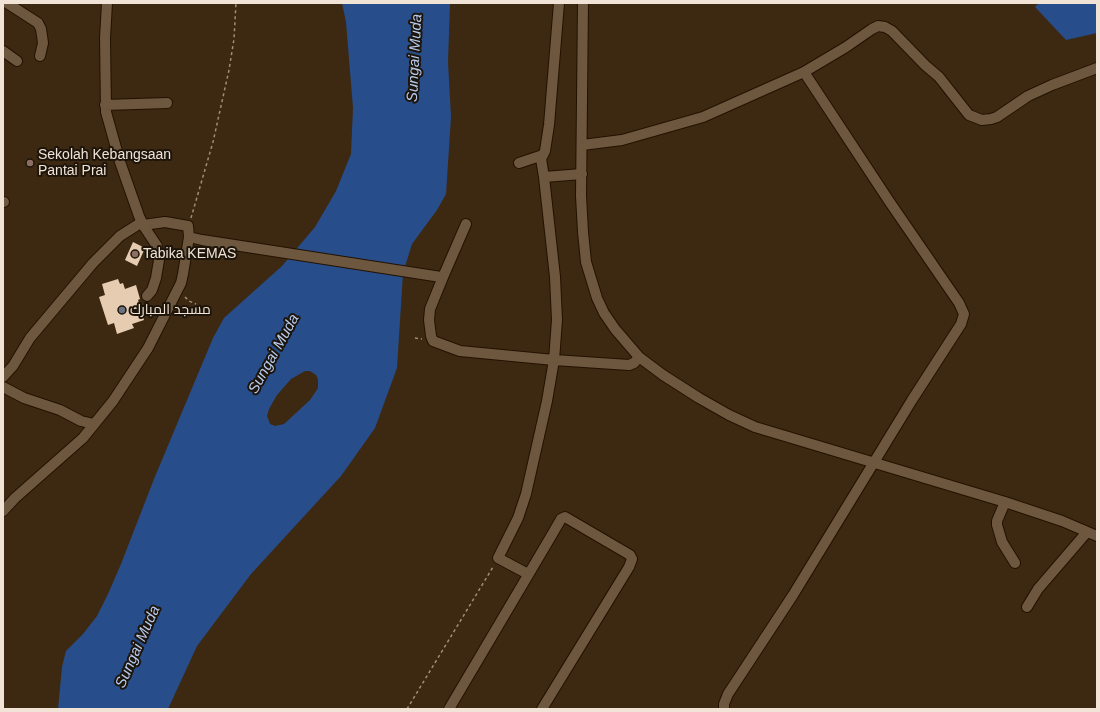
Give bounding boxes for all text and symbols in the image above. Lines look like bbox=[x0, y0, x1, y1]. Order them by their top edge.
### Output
water label: Sungai Muda bbox=[404, 13, 426, 103]
place label: Sekolah Kebangsaan Pantai Prai bbox=[38, 147, 171, 180]
marker: Sekolah Kebangsaan Pantai Prai bbox=[25, 158, 35, 168]
place label: Tabika KEMAS bbox=[143, 246, 236, 262]
marker: Tabika KEMAS bbox=[130, 249, 140, 259]
place label: مسجد المبارك bbox=[130, 302, 211, 318]
marker: مسجد المبارك bbox=[117, 305, 127, 315]
water label: Sungai Muda bbox=[245, 311, 303, 397]
water label: Sungai Muda bbox=[112, 603, 164, 691]

